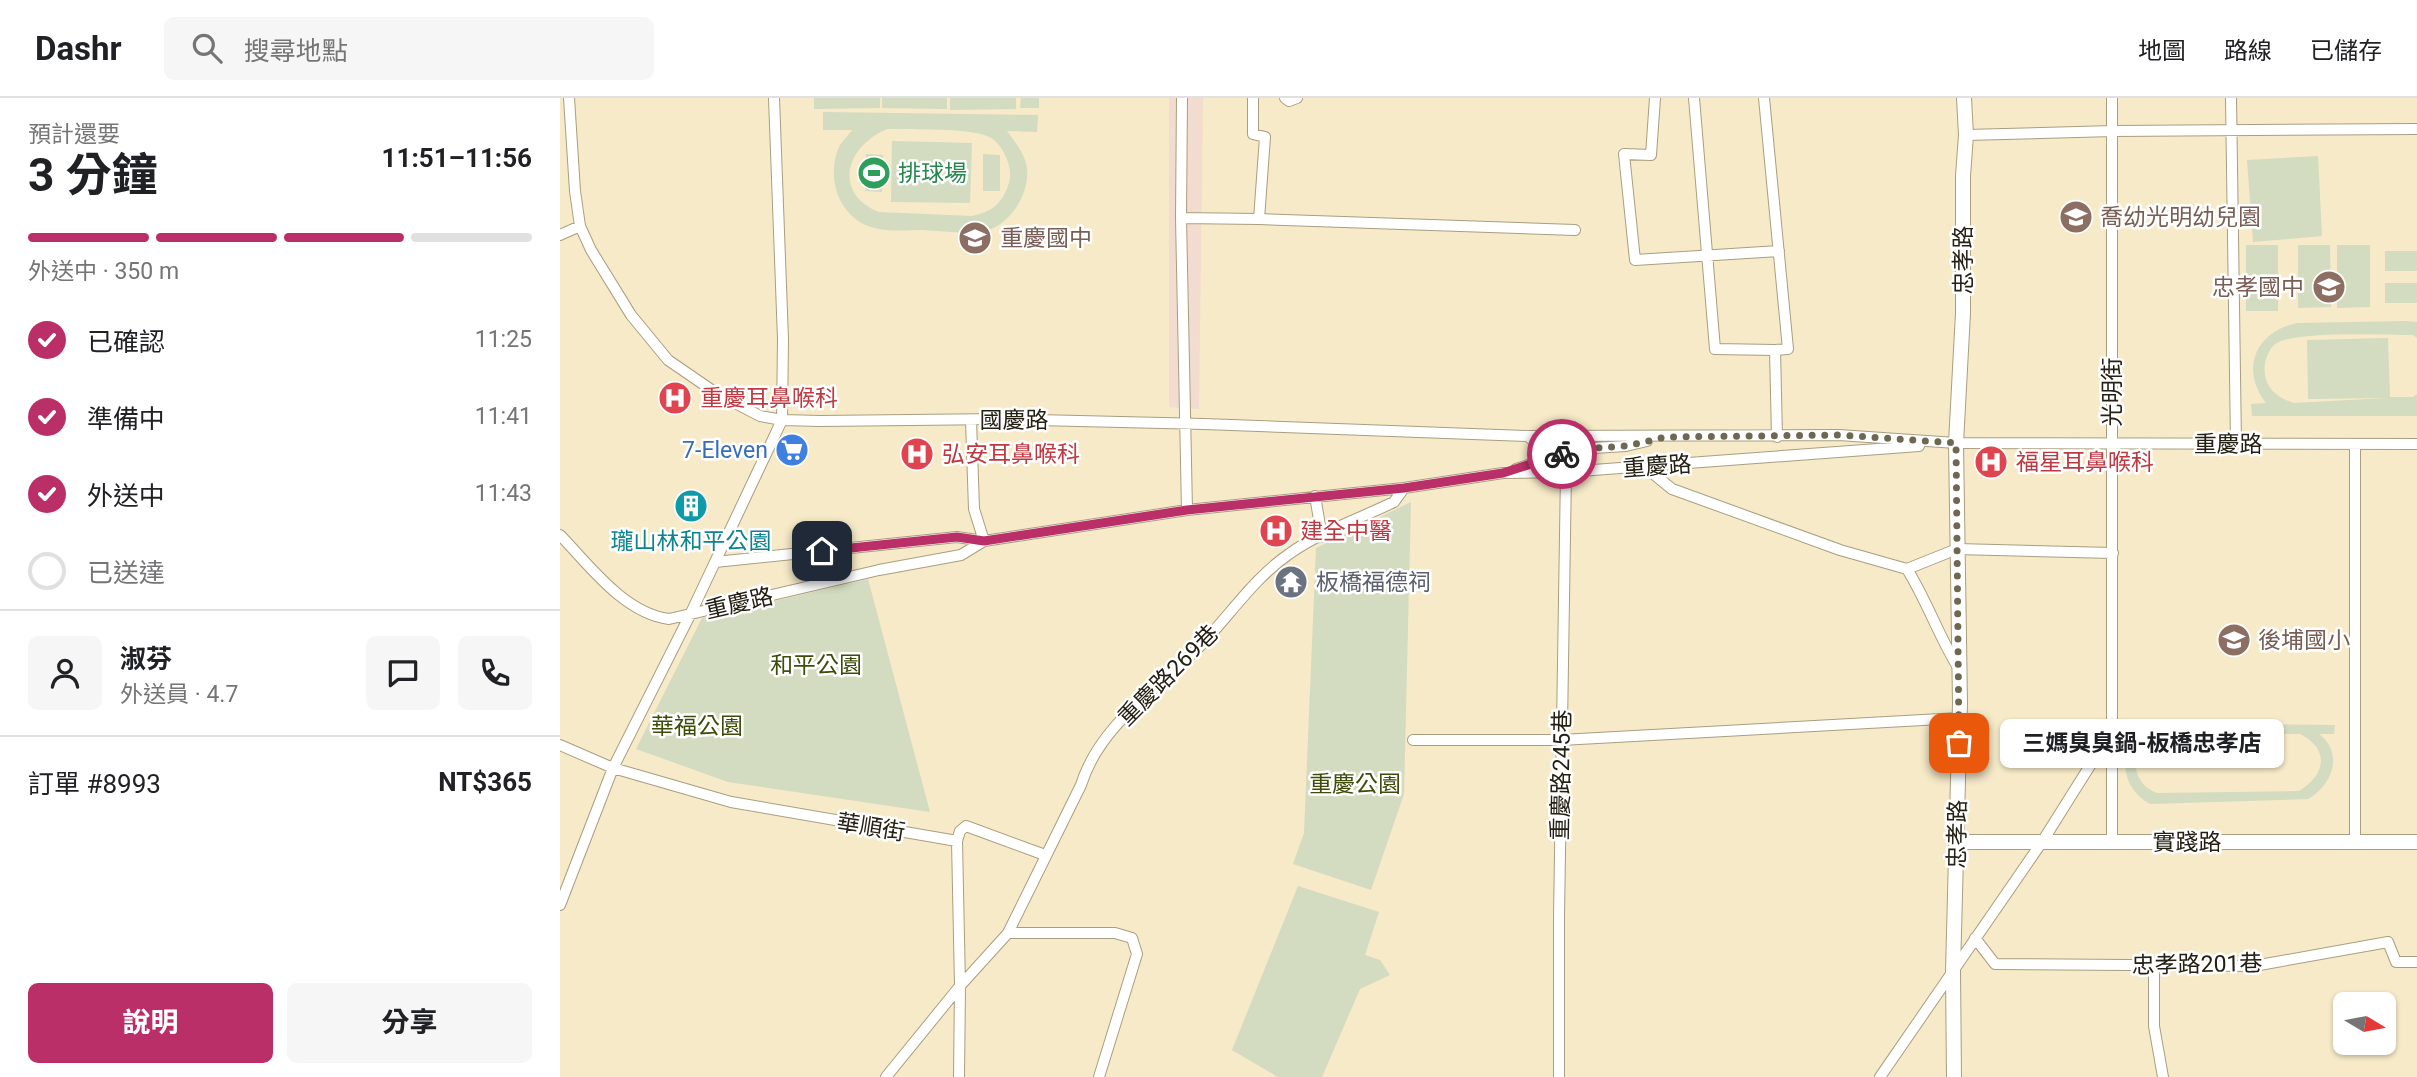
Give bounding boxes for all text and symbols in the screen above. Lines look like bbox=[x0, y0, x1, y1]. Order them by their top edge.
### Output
search box bbox=[164, 17, 654, 80]
text: Dashr bbox=[35, 29, 122, 68]
icon: search bbox=[188, 29, 226, 67]
text: 搜尋地點 bbox=[244, 36, 348, 66]
text: 地圖 bbox=[2138, 37, 2186, 65]
text: 路線 bbox=[2224, 37, 2272, 65]
text: 已儲存 bbox=[2310, 37, 2382, 65]
text: 預計還要 bbox=[28, 121, 120, 148]
text: 11:51–11:56 bbox=[382, 143, 532, 173]
text: 3 分鐘 bbox=[28, 148, 158, 202]
sports icon: 排球場 bbox=[855, 154, 893, 192]
place label: 排球場 bbox=[898, 160, 967, 187]
school or university icon: 喬幼光明幼兒園 bbox=[2057, 198, 2095, 236]
place label: 喬幼光明幼兒園 bbox=[2100, 204, 2261, 231]
school or university icon: 重慶國中 bbox=[956, 219, 994, 257]
place label: 重慶國中 bbox=[1000, 225, 1092, 252]
street label: 忠孝路 bbox=[1950, 226, 1977, 295]
text: 外送中 · 350 m bbox=[28, 258, 179, 285]
school or university icon: 忠孝國中 bbox=[2310, 268, 2348, 306]
place label: 忠孝國中 bbox=[2212, 274, 2304, 301]
icon: check bbox=[28, 321, 66, 359]
text: 11:25 bbox=[475, 326, 532, 353]
text: 已確認 bbox=[87, 327, 165, 357]
street label: 光明街 bbox=[2099, 358, 2126, 427]
hospital icon: 重慶耳鼻喉科 bbox=[656, 379, 694, 417]
place label: 重慶耳鼻喉科 bbox=[700, 385, 838, 412]
icon: check bbox=[28, 398, 66, 436]
text: 11:41 bbox=[475, 403, 532, 430]
text: 準備中 bbox=[87, 404, 165, 434]
street label: 國慶路 bbox=[980, 407, 1049, 434]
courier bbox=[1527, 419, 1597, 489]
supermarket icon: 7-Eleven bbox=[773, 431, 811, 469]
street label: 重慶路 bbox=[2194, 431, 2263, 458]
hospital icon: 弘安耳鼻喉科 bbox=[898, 435, 936, 473]
icon: bike bbox=[1543, 435, 1581, 473]
place label: 7-Eleven bbox=[682, 437, 768, 464]
place label: 弘安耳鼻喉科 bbox=[942, 441, 1080, 468]
hospital icon: 福星耳鼻喉科 bbox=[1972, 443, 2010, 481]
place label: 福星耳鼻喉科 bbox=[2016, 449, 2154, 476]
street label: 重慶路 bbox=[1622, 451, 1692, 482]
icon: check bbox=[28, 475, 66, 513]
text: 11:43 bbox=[475, 480, 532, 507]
text: 外送中 bbox=[87, 481, 165, 511]
building icon: 瓏山林和平公園 bbox=[672, 487, 710, 525]
hospital icon: 建全中醫 bbox=[1257, 512, 1295, 550]
place label: 建全中醫 bbox=[1300, 518, 1392, 545]
pin bbox=[792, 521, 852, 581]
place label: 瓏山林和平公園 bbox=[611, 528, 772, 555]
icon: home bbox=[803, 532, 841, 570]
text: 已送達 bbox=[87, 558, 165, 588]
temple icon: 板橋福德祠 bbox=[1272, 563, 1310, 601]
place label: 板橋福德祠 bbox=[1316, 569, 1431, 596]
street label: 重慶路 bbox=[702, 583, 776, 624]
street label: 重慶路269巷 bbox=[1113, 620, 1224, 731]
school or university icon: 後埔國小 bbox=[2215, 621, 2253, 659]
place label: 後埔國小 bbox=[2258, 627, 2350, 654]
button: person bbox=[28, 636, 102, 710]
button: chat bbox=[366, 636, 440, 710]
button: phone bbox=[458, 636, 532, 710]
text: 淑芬 bbox=[120, 644, 172, 674]
park label: 和平公園 bbox=[770, 652, 862, 679]
text: 外送員 · 4.7 bbox=[120, 681, 238, 708]
street label: 重慶路245巷 bbox=[1547, 709, 1576, 841]
park label: 華福公園 bbox=[651, 713, 743, 740]
pin bbox=[1929, 713, 1989, 773]
callout: 三媽臭臭鍋-板橋忠孝店 bbox=[2001, 718, 2284, 768]
icon: bag bbox=[1940, 724, 1978, 762]
text: 三媽臭臭鍋-板橋忠孝店 bbox=[2022, 730, 2262, 757]
text: NT$365 bbox=[438, 767, 532, 797]
text: 訂單 #8993 bbox=[28, 769, 161, 799]
park label: 重慶公園 bbox=[1309, 771, 1401, 798]
street label: 忠孝路 bbox=[1943, 799, 1972, 869]
street label: 華順街 bbox=[835, 809, 907, 846]
street label: 實踐路 bbox=[2153, 829, 2222, 856]
street label: 忠孝路201巷 bbox=[2131, 950, 2263, 979]
button: 說明 bbox=[28, 983, 273, 1063]
button: 分享 bbox=[287, 983, 532, 1063]
north arrow bbox=[2333, 992, 2396, 1055]
map controls bbox=[2333, 992, 2396, 1055]

